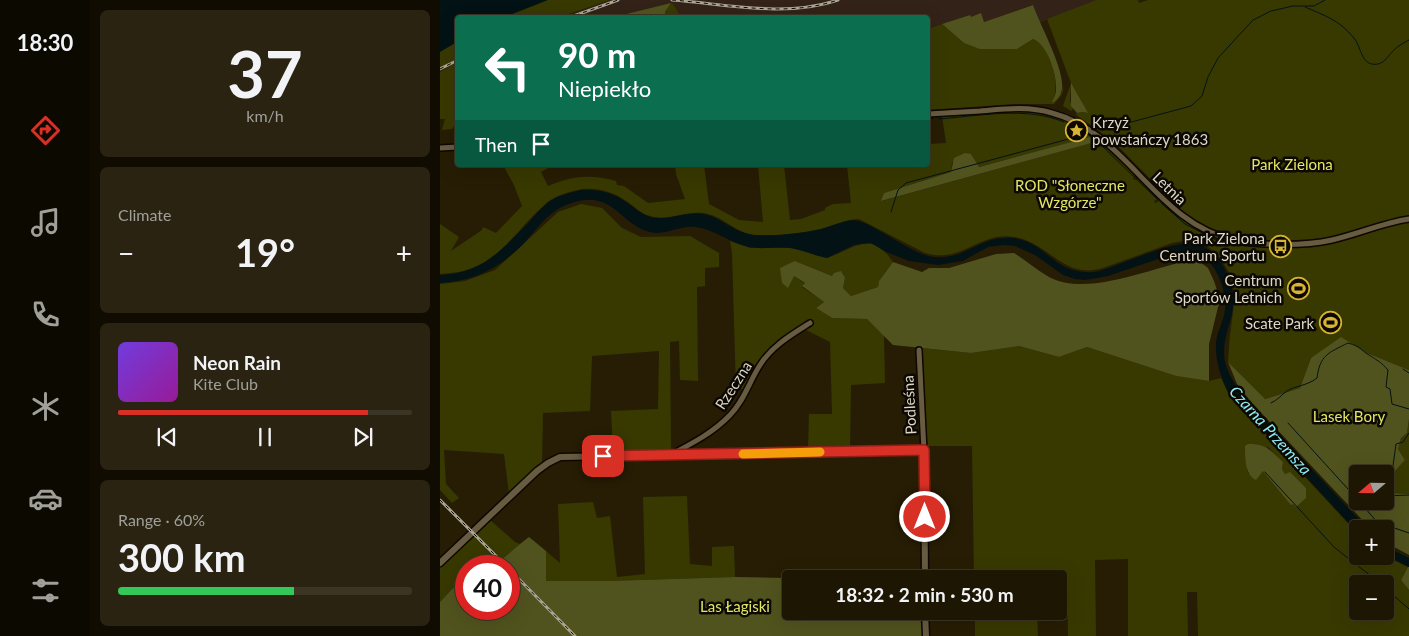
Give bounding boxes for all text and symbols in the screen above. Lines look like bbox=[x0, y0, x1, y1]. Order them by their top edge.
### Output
text: 18:30 bbox=[17, 29, 73, 56]
text: 90 m bbox=[558, 33, 636, 75]
text: 37 bbox=[227, 34, 303, 112]
icon: left bbox=[475, 35, 540, 100]
text: Niepiekło bbox=[558, 75, 651, 102]
text: km/h bbox=[246, 106, 284, 125]
icon: directions bbox=[28, 113, 63, 148]
place label: Krzyż powstańczy 1863 bbox=[1092, 113, 1208, 148]
place icon: Krzyż powstańczy 1863 bbox=[1064, 119, 1088, 143]
icon: arrive bbox=[527, 130, 555, 158]
text: Then bbox=[475, 133, 517, 156]
park label: Park Zielona bbox=[1251, 155, 1333, 173]
street label: Letnia bbox=[1149, 168, 1191, 208]
park label: ROD "Słoneczne Wzgórze" bbox=[1015, 176, 1125, 211]
icon: music bbox=[28, 205, 63, 240]
text: Climate bbox=[118, 205, 171, 224]
text: 19° bbox=[235, 229, 295, 275]
place label: Park Zielona Centrum Sportu bbox=[1159, 229, 1265, 264]
bus stop icon: Park Zielona Centrum Sportu bbox=[1269, 235, 1293, 259]
text: − bbox=[118, 236, 134, 270]
text: + bbox=[396, 236, 412, 270]
place label: Centrum Sportów Letnich bbox=[1175, 271, 1282, 306]
sports icon: Centrum Sportów Letnich bbox=[1286, 277, 1310, 301]
icon: phone bbox=[28, 297, 63, 332]
sports icon: Scate Park bbox=[1318, 311, 1342, 335]
place label: Scate Park bbox=[1245, 314, 1314, 332]
text: Neon Rain bbox=[193, 351, 281, 374]
street label: Rzeczna bbox=[711, 358, 755, 412]
text: Kite Club bbox=[193, 374, 258, 393]
street label: Podleśna bbox=[898, 375, 920, 435]
water label: Czarna Przemsza bbox=[1226, 382, 1316, 478]
icon: climate bbox=[28, 389, 63, 424]
park label: Lasek Bory bbox=[1313, 407, 1385, 425]
icon: previous bbox=[153, 423, 181, 451]
icon: pause bbox=[251, 423, 279, 451]
icon: next bbox=[349, 423, 377, 451]
pin bbox=[582, 435, 624, 477]
icon: arrive bbox=[589, 442, 617, 470]
north arrow bbox=[1349, 465, 1394, 510]
map controls bbox=[1349, 465, 1394, 620]
icon: car bbox=[28, 481, 63, 516]
position arrow bbox=[898, 490, 950, 542]
text: Range · 60% bbox=[118, 510, 205, 529]
button: + bbox=[1349, 520, 1394, 565]
text: 300 km bbox=[118, 534, 246, 580]
speed limit sign: 40 bbox=[455, 555, 520, 620]
icon: filters bbox=[28, 573, 63, 608]
button: − bbox=[1349, 575, 1394, 620]
text: 18:32 · 2 min · 530 m bbox=[835, 583, 1014, 606]
park label: Las Łagiski bbox=[700, 597, 770, 615]

